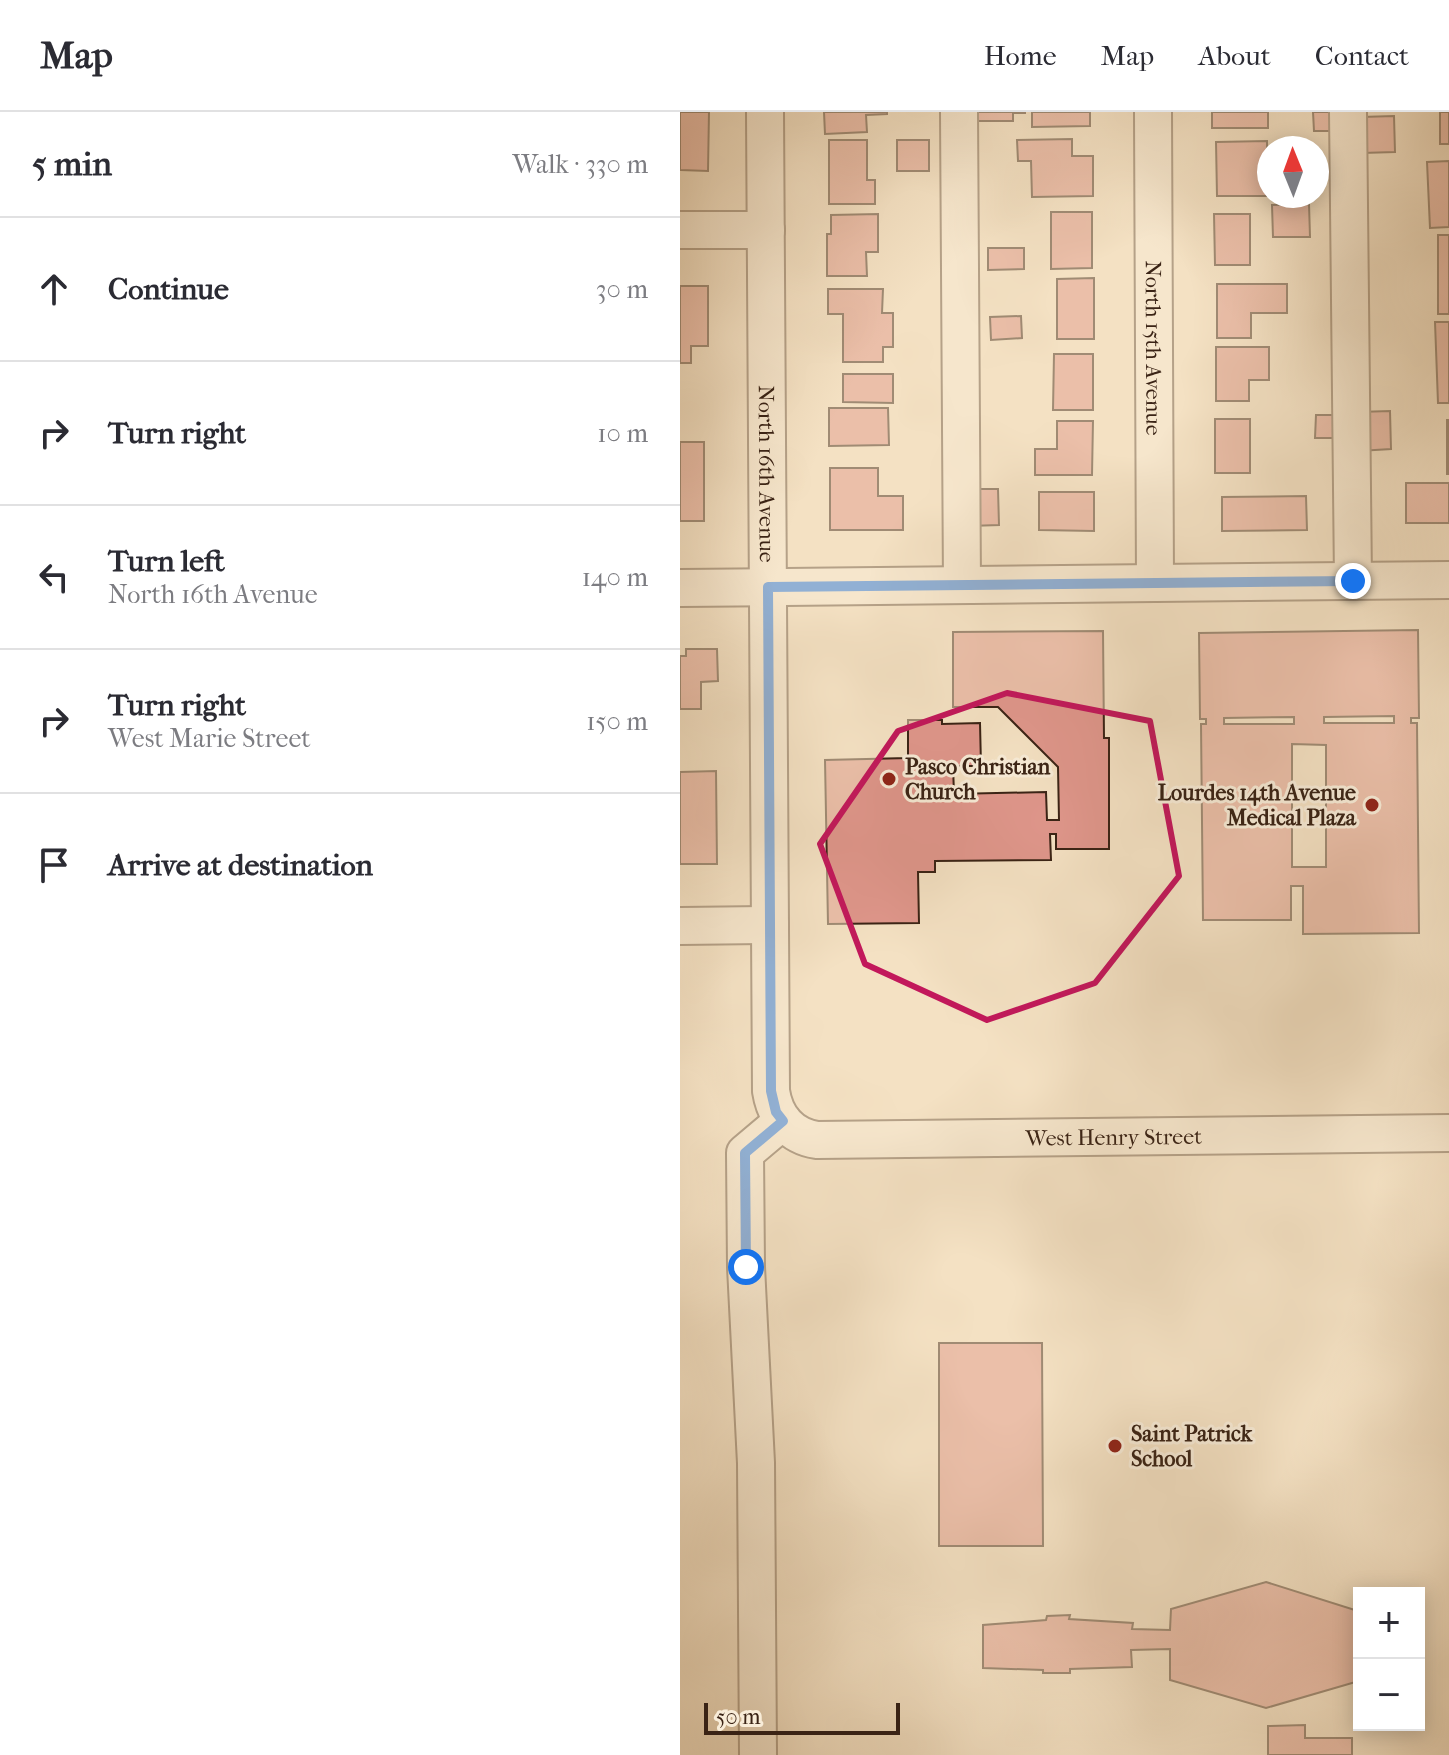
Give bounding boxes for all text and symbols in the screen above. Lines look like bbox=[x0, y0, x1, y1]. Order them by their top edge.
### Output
text: Map bbox=[40, 33, 113, 78]
text: Home bbox=[984, 39, 1057, 72]
text: Map bbox=[1101, 39, 1154, 72]
text: About bbox=[1198, 39, 1271, 72]
text: Contact bbox=[1315, 39, 1409, 72]
north arrow bbox=[1257, 136, 1329, 208]
text: 5 min bbox=[32, 144, 112, 184]
text: Walk · 330 m bbox=[512, 149, 648, 180]
street label: North 15th Avenue bbox=[1140, 260, 1166, 436]
icon: ahead bbox=[32, 267, 76, 311]
text: Continue bbox=[108, 272, 229, 307]
text: 30 m bbox=[596, 274, 648, 305]
street label: North 16th Avenue bbox=[753, 385, 780, 563]
icon: right bbox=[32, 411, 76, 455]
text: Turn right bbox=[108, 416, 246, 451]
text: 10 m bbox=[597, 418, 648, 449]
text: Turn left bbox=[108, 544, 225, 579]
icon: left bbox=[32, 555, 76, 599]
text: 140 m bbox=[582, 562, 648, 593]
route end bbox=[1335, 563, 1371, 599]
text: North 16th Avenue bbox=[108, 579, 318, 610]
text: Turn right bbox=[108, 688, 246, 723]
icon: right bbox=[32, 699, 76, 743]
text: 150 m bbox=[586, 706, 648, 737]
text: West Marie Street bbox=[108, 723, 311, 754]
place label: Pasco Christian Church bbox=[905, 754, 1051, 805]
marker: Pasco Christian Church bbox=[880, 770, 898, 788]
place label: Lourdes 14th Avenue Medical Plaza bbox=[1158, 780, 1357, 831]
marker: Lourdes 14th Avenue Medical Plaza bbox=[1363, 796, 1381, 814]
icon: arrive bbox=[32, 843, 76, 887]
text: Arrive at destination bbox=[108, 848, 373, 883]
street label: West Henry Street bbox=[1024, 1124, 1202, 1152]
route start bbox=[728, 1249, 764, 1285]
place label: Saint Patrick School bbox=[1131, 1421, 1253, 1472]
marker: Saint Patrick School bbox=[1106, 1437, 1124, 1455]
map controls bbox=[1353, 1587, 1425, 1731]
button: + bbox=[1353, 1587, 1425, 1659]
button: − bbox=[1353, 1659, 1425, 1731]
scale bar bbox=[704, 1699, 900, 1735]
text: 50 m bbox=[716, 1704, 761, 1730]

